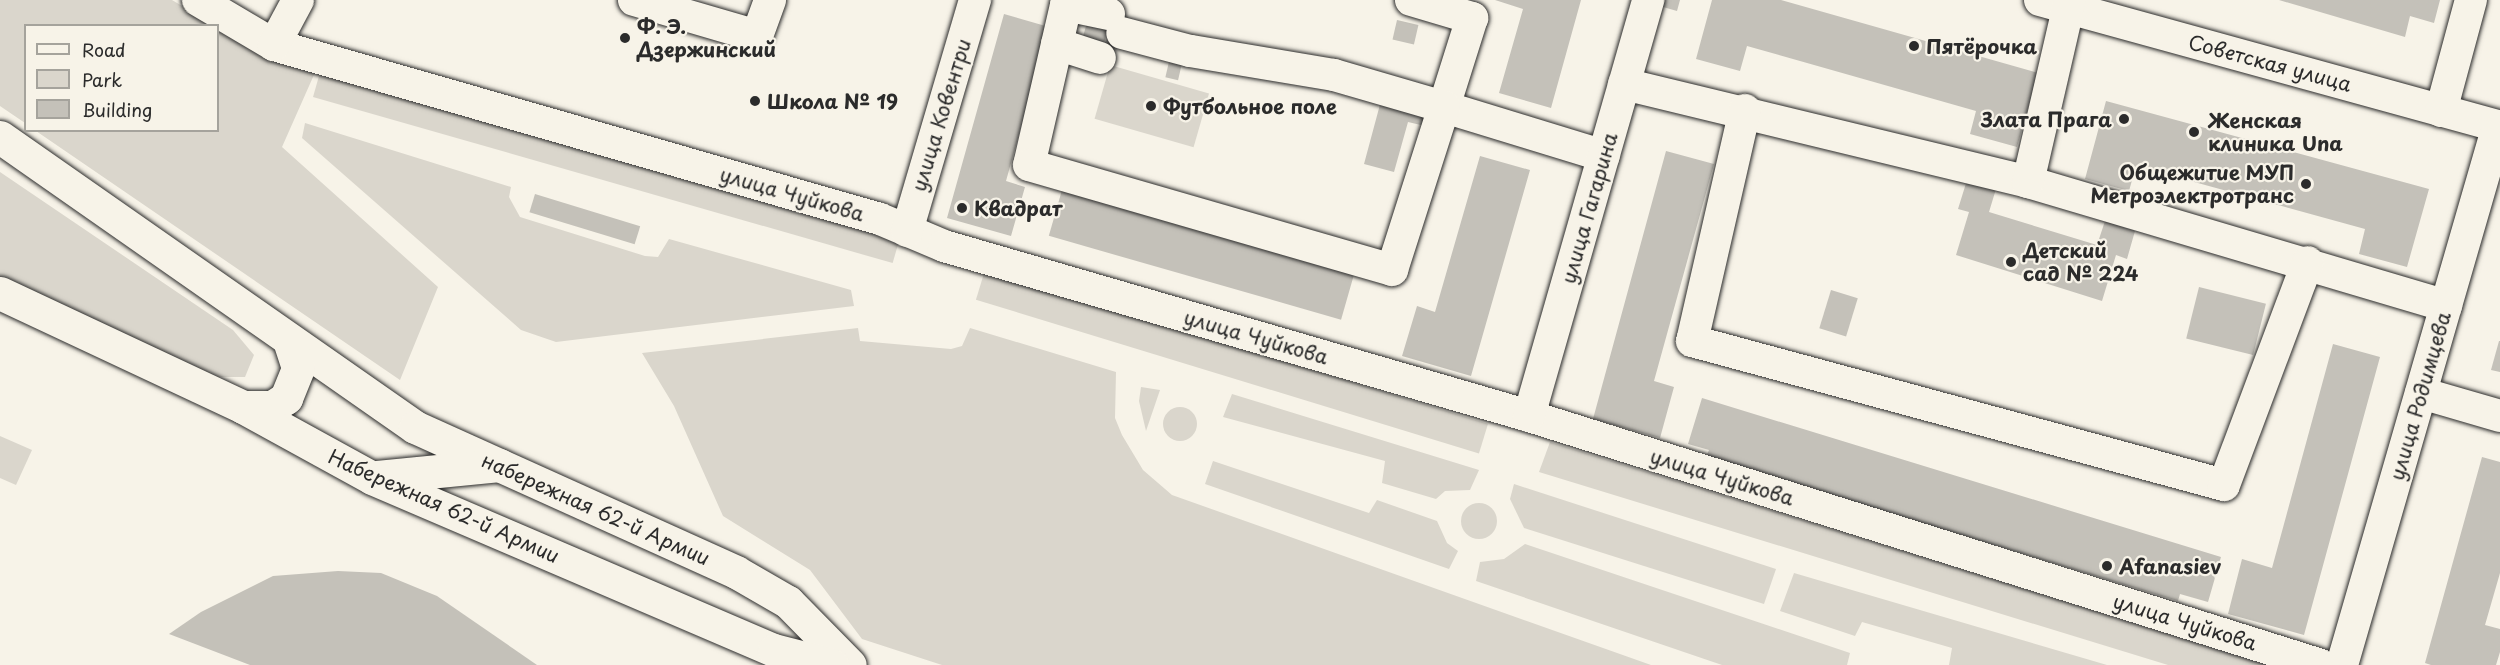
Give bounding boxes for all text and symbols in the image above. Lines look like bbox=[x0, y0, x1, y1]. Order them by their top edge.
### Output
place label: Ф. Э. Дзержинский bbox=[637, 14, 776, 61]
legend bbox=[24, 24, 219, 132]
street label: Советская улица bbox=[2185, 30, 2355, 96]
marker: Ф. Э. Дзержинский bbox=[618, 31, 632, 45]
place label: Пятёрочка bbox=[1926, 34, 2037, 58]
street label: улица Ковентри bbox=[906, 35, 976, 195]
text: Road bbox=[82, 36, 126, 63]
marker: Пятёрочка bbox=[1907, 39, 1921, 53]
text: Park bbox=[82, 66, 122, 93]
place label: Школа № 19 bbox=[767, 89, 899, 113]
marker: Школа № 19 bbox=[748, 94, 762, 108]
place label: Футбольное поле bbox=[1163, 94, 1337, 118]
text: Building bbox=[82, 96, 152, 123]
marker: Футбольное поле bbox=[1144, 99, 1158, 113]
place label: Злата Прага bbox=[1980, 107, 2112, 131]
place label: Женская клиника Una bbox=[2208, 108, 2343, 155]
marker: Злата Прага bbox=[2117, 112, 2131, 126]
marker: Женская клиника Una bbox=[2185, 123, 2203, 141]
street label: улица Гагарина bbox=[1556, 130, 1622, 286]
place label: Общежитие МУП Метроэлектротранс bbox=[2091, 160, 2294, 207]
street label: улица Чуйкова bbox=[717, 162, 867, 226]
marker: Общежитие МУП Метроэлектротранс bbox=[2299, 177, 2313, 191]
place label: Квадрат bbox=[974, 196, 1062, 220]
marker: Квадрат bbox=[955, 201, 969, 215]
place label: Детский сад № 224 bbox=[2023, 238, 2138, 285]
marker: Детский сад № 224 bbox=[2004, 255, 2018, 269]
street label: улица Чуйкова bbox=[1181, 305, 1331, 369]
street label: улица Родимцева bbox=[2384, 308, 2456, 484]
street label: Набережная 62-й Армии bbox=[325, 444, 563, 568]
street label: улица Чуйкова bbox=[1647, 444, 1797, 510]
street label: набережная 62-й Армии bbox=[478, 448, 714, 570]
place label: Afanasiev bbox=[2119, 554, 2221, 578]
marker: Afanasiev bbox=[2100, 559, 2114, 573]
street label: улица Чуйкова bbox=[2110, 589, 2260, 655]

